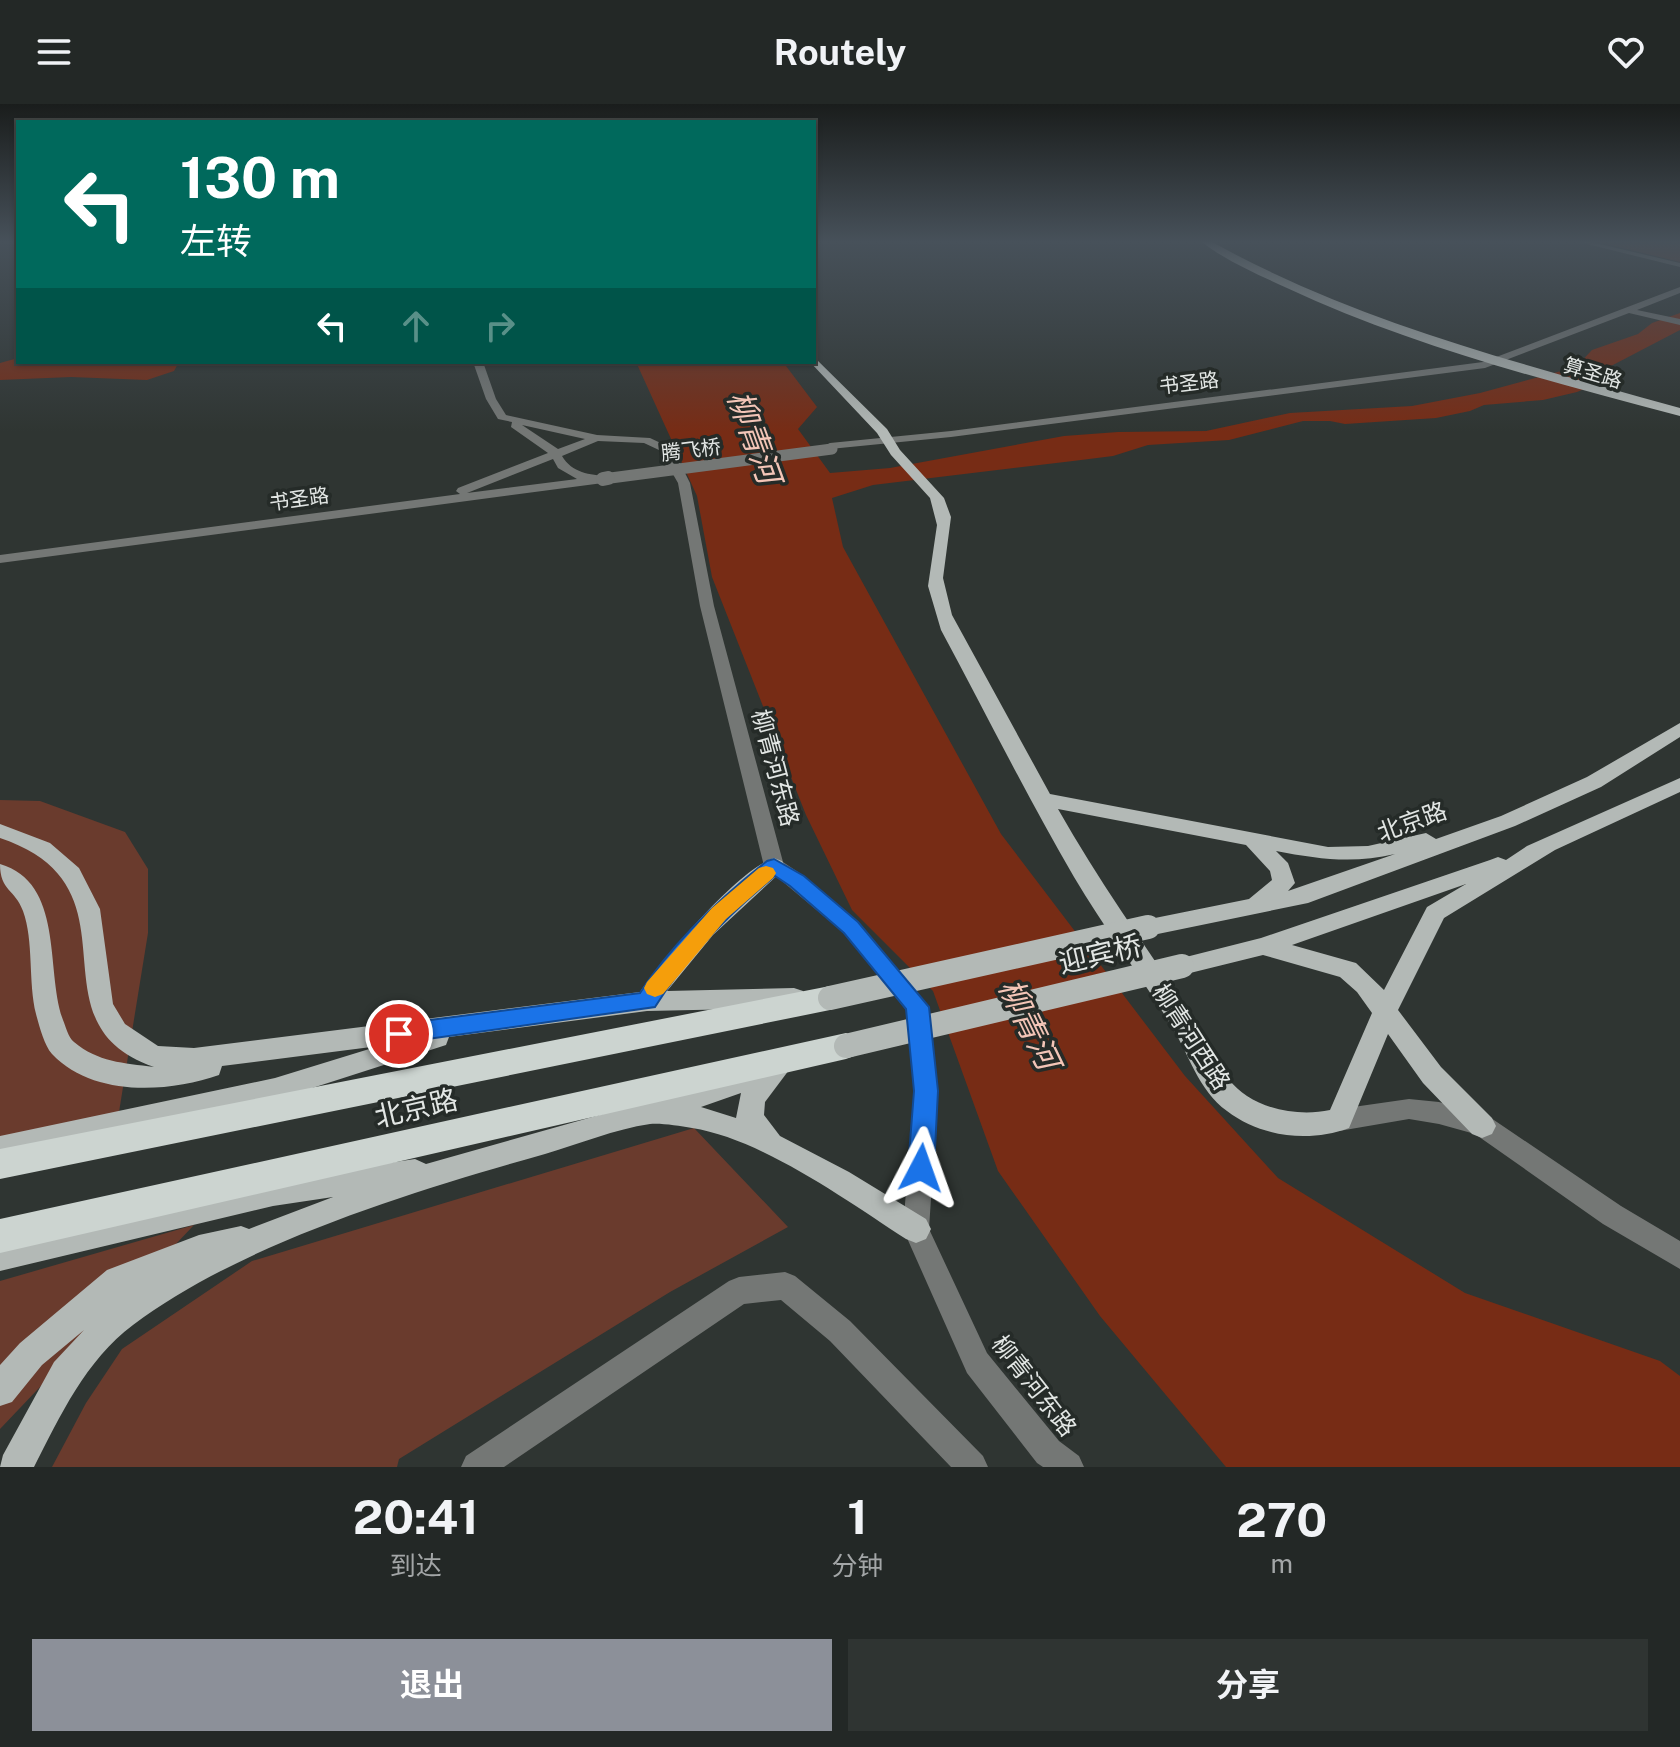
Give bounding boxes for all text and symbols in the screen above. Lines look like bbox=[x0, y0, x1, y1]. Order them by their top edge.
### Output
icon: menu bbox=[32, 30, 76, 74]
icon: heart bbox=[1604, 30, 1648, 74]
text: Routely bbox=[774, 31, 906, 73]
text: 130 m bbox=[180, 145, 340, 211]
icon: left bbox=[48, 152, 152, 256]
text: 左转 bbox=[180, 220, 252, 262]
icon: left bbox=[310, 304, 354, 348]
icon: ahead bbox=[394, 304, 438, 348]
icon: right bbox=[478, 304, 522, 348]
street label: 算圣路 bbox=[1561, 353, 1625, 393]
street label: 书圣路 bbox=[1158, 367, 1220, 399]
water label: 柳青河 bbox=[721, 385, 790, 494]
street label: 腾飞桥 bbox=[660, 434, 722, 466]
street label: 书圣路 bbox=[268, 483, 330, 515]
street label: 柳青河东路 bbox=[747, 706, 805, 829]
street label: 北京路 bbox=[1373, 796, 1450, 847]
street label: 迎宾桥 bbox=[1055, 928, 1145, 979]
water label: 柳青河 bbox=[992, 973, 1070, 1080]
street label: 柳青河西路 bbox=[1147, 979, 1236, 1094]
pin bbox=[365, 1000, 433, 1068]
icon: arrive bbox=[377, 1012, 421, 1056]
street label: 北京路 bbox=[371, 1082, 461, 1133]
position arrow bbox=[879, 1126, 963, 1210]
street label: 柳青河东路 bbox=[987, 1329, 1083, 1441]
text: 20:41 bbox=[353, 1488, 479, 1545]
text: 1 bbox=[847, 1488, 868, 1545]
text: 270 bbox=[1236, 1491, 1327, 1548]
text: m bbox=[1271, 1548, 1293, 1579]
text: 到达 bbox=[390, 1550, 442, 1581]
text: 分钟 bbox=[832, 1550, 884, 1581]
button: 退出 bbox=[32, 1639, 832, 1731]
button: 分享 bbox=[848, 1639, 1648, 1731]

